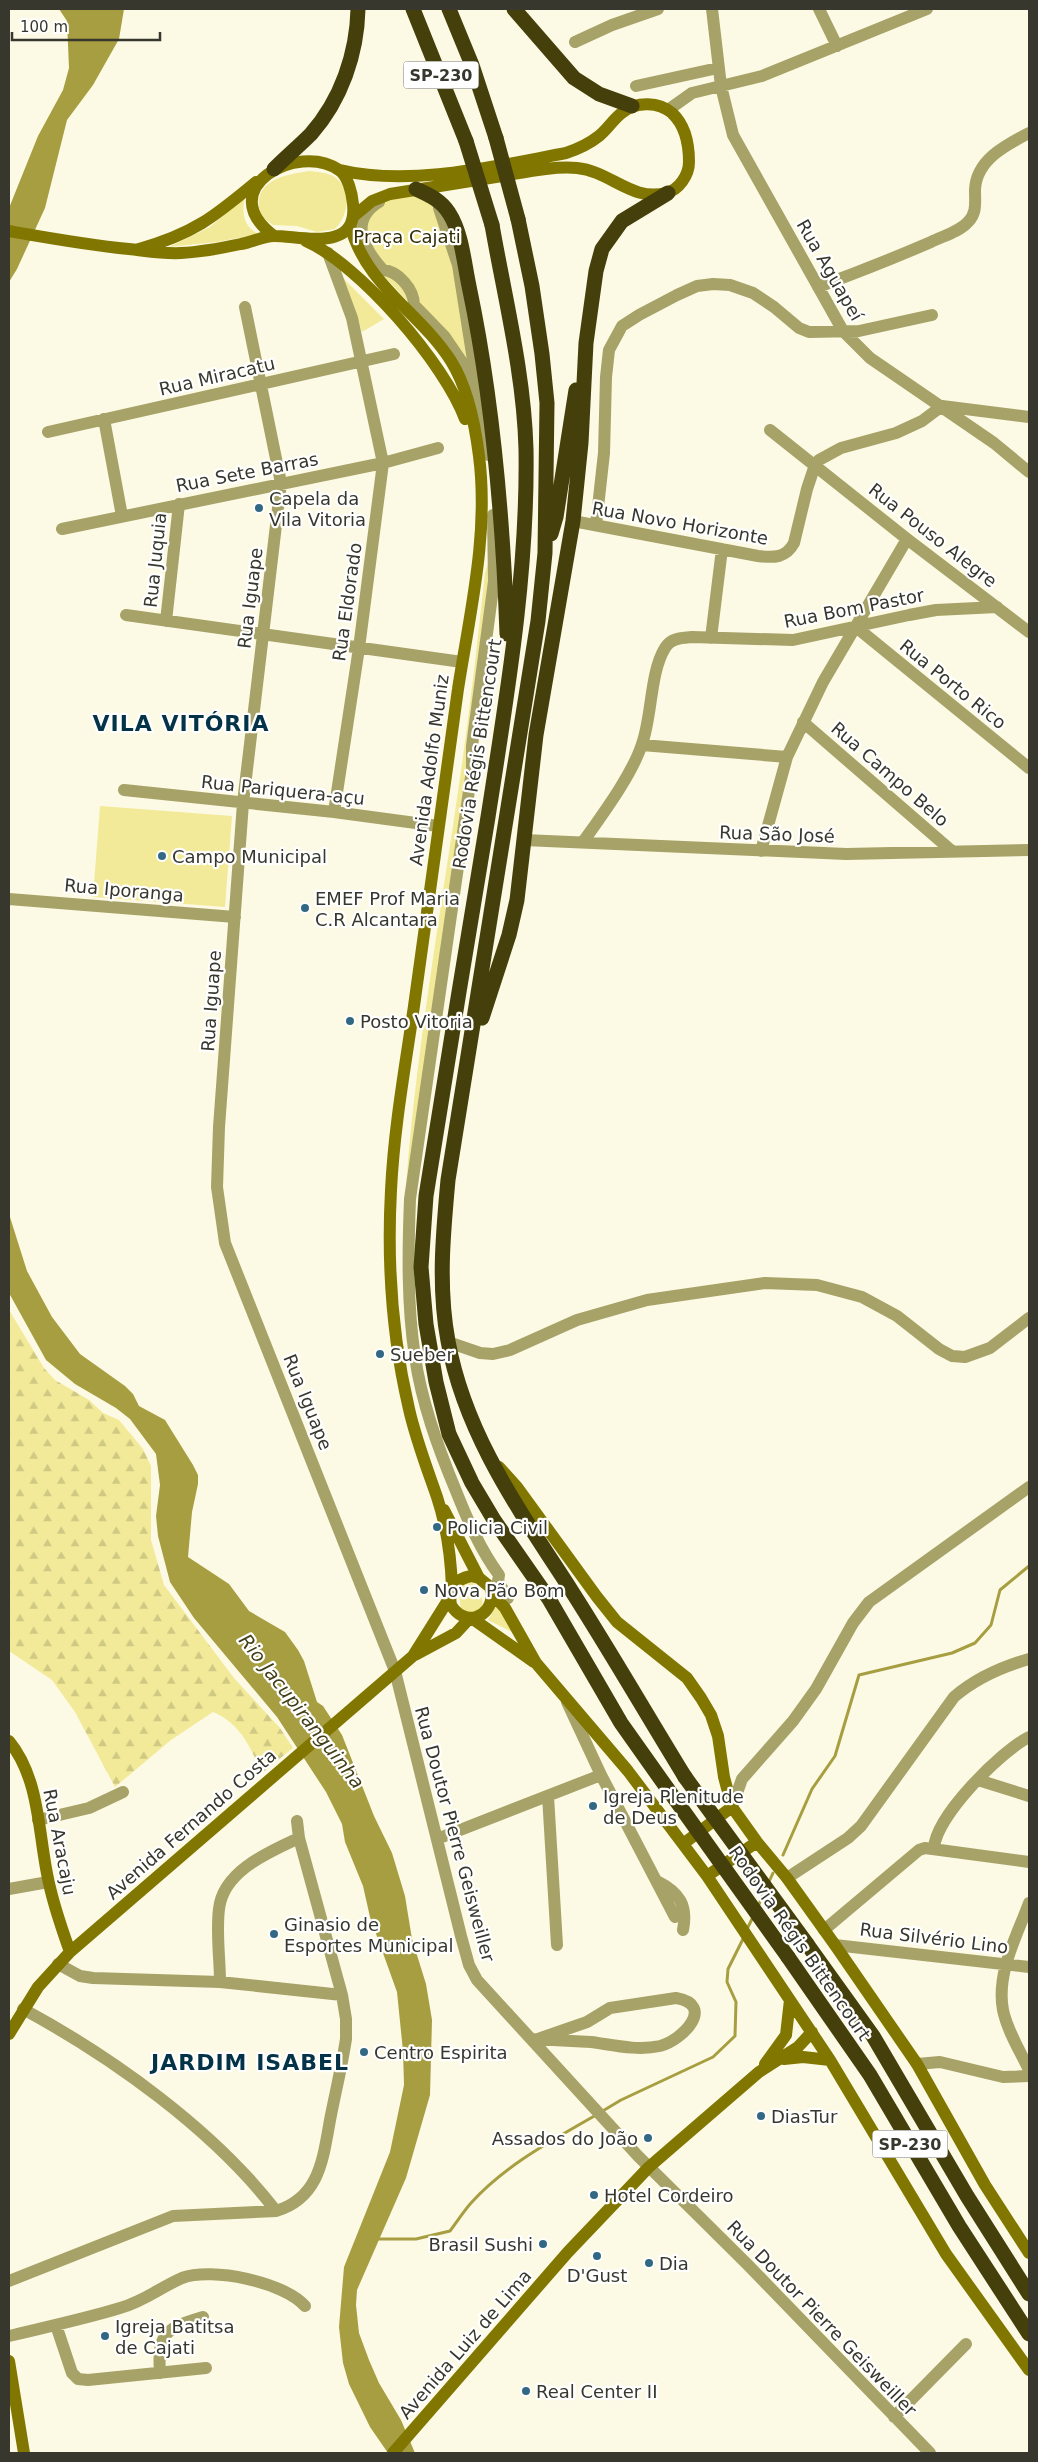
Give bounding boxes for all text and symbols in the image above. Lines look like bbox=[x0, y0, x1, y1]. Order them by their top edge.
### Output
scale bar bbox=[12, 10, 160, 42]
text: 100 m bbox=[20, 18, 68, 36]
road number: SP-230 bbox=[404, 62, 478, 88]
street label: Rua Aguapeí bbox=[793, 216, 868, 325]
park label: Praça Cajati bbox=[353, 226, 461, 247]
street label: Rua Miracatu bbox=[157, 352, 277, 400]
street label: Rua Sete Barras bbox=[174, 448, 320, 496]
street label: Rua Pouso Alegre bbox=[865, 479, 1001, 591]
place label: Capela da Vila Vitoria bbox=[269, 488, 366, 530]
street label: Rua Novo Horizonte bbox=[590, 497, 770, 549]
marker: Capela da Vila Vitoria bbox=[253, 502, 265, 514]
street label: Rua Juquia bbox=[140, 511, 170, 609]
street label: Rua Eldorado bbox=[328, 541, 366, 663]
street label: Rua Iguape bbox=[233, 546, 267, 650]
street label: Rua Bom Pastor bbox=[782, 584, 926, 632]
street label: Rua Porto Rico bbox=[896, 635, 1010, 733]
street label: Rodovia Régis Bittencourt bbox=[448, 638, 506, 870]
street label: Avenida Adolfo Muniz bbox=[405, 673, 453, 867]
district label: VILA VITÓRIA bbox=[93, 711, 270, 736]
street label: Rua Campo Belo bbox=[827, 717, 953, 831]
street label: Rua Pariquera-açu bbox=[200, 771, 366, 809]
street label: Rua São José bbox=[719, 821, 835, 847]
place label: Campo Municipal bbox=[172, 846, 327, 867]
marker: Campo Municipal bbox=[156, 850, 168, 862]
street label: Rua Iporanga bbox=[63, 874, 185, 906]
place label: EMEF Prof Maria C.R Alcantara bbox=[315, 888, 460, 930]
marker: EMEF Prof Maria C.R Alcantara bbox=[299, 902, 311, 914]
street label: Rua Iguape bbox=[197, 950, 225, 1052]
place label: Posto Vitoria bbox=[360, 1011, 473, 1032]
marker: Posto Vitoria bbox=[344, 1015, 356, 1027]
place label: Sueber bbox=[390, 1344, 454, 1365]
marker: Sueber bbox=[374, 1348, 386, 1360]
street label: Rua Iguape bbox=[279, 1351, 337, 1453]
place label: Policia Civil bbox=[447, 1517, 548, 1538]
marker: Policia Civil bbox=[431, 1521, 443, 1533]
place label: Nova Pão Bom bbox=[434, 1580, 565, 1601]
marker: Nova Pão Bom bbox=[418, 1584, 430, 1596]
water label: Rio Jacupiranguinha bbox=[235, 1629, 369, 1793]
street label: Rua Doutor Pierre Geisweiller bbox=[411, 1704, 499, 1965]
street label: Avenida Fernando Costa bbox=[102, 1745, 280, 1903]
place label: Igreja Plenitude de Deus bbox=[603, 1786, 744, 1828]
street label: Rua Aracaju bbox=[39, 1787, 81, 1897]
marker: Igreja Plenitude de Deus bbox=[587, 1800, 599, 1812]
street label: Rodovia Régis Bittencourt bbox=[725, 1842, 875, 2044]
place label: Ginasio de Esportes Municipal bbox=[284, 1914, 454, 1956]
street label: Rua Silvério Lino bbox=[858, 1918, 1010, 1958]
marker: Ginasio de Esportes Municipal bbox=[268, 1928, 280, 1940]
place label: Centro Espirita bbox=[374, 2042, 508, 2063]
marker: Centro Espirita bbox=[358, 2046, 370, 2058]
district label: JARDIM ISABEL bbox=[149, 2050, 349, 2075]
place label: DiasTur bbox=[771, 2106, 838, 2127]
marker: DiasTur bbox=[755, 2110, 767, 2122]
place label: Assados do João bbox=[492, 2128, 638, 2149]
road number: SP-230 bbox=[872, 2130, 948, 2158]
marker: Assados do João bbox=[642, 2132, 654, 2144]
place label: Hotel Cordeiro bbox=[604, 2185, 734, 2206]
marker: Hotel Cordeiro bbox=[588, 2189, 600, 2201]
street label: Rua Doutor Pierre Geisweiller bbox=[723, 2216, 921, 2420]
place label: Brasil Sushi bbox=[428, 2234, 533, 2255]
marker: Brasil Sushi bbox=[537, 2238, 549, 2250]
marker: D'Gust bbox=[591, 2250, 603, 2262]
place label: Dia bbox=[659, 2253, 689, 2274]
marker: Dia bbox=[643, 2257, 655, 2269]
street label: Avenida Luiz de Lima bbox=[395, 2265, 535, 2423]
place label: D'Gust bbox=[567, 2265, 627, 2286]
place label: Igreja Batitsa de Cajati bbox=[115, 2316, 234, 2358]
marker: Igreja Batitsa de Cajati bbox=[99, 2330, 111, 2342]
place label: Real Center II bbox=[536, 2381, 657, 2402]
marker: Real Center II bbox=[520, 2385, 532, 2397]

